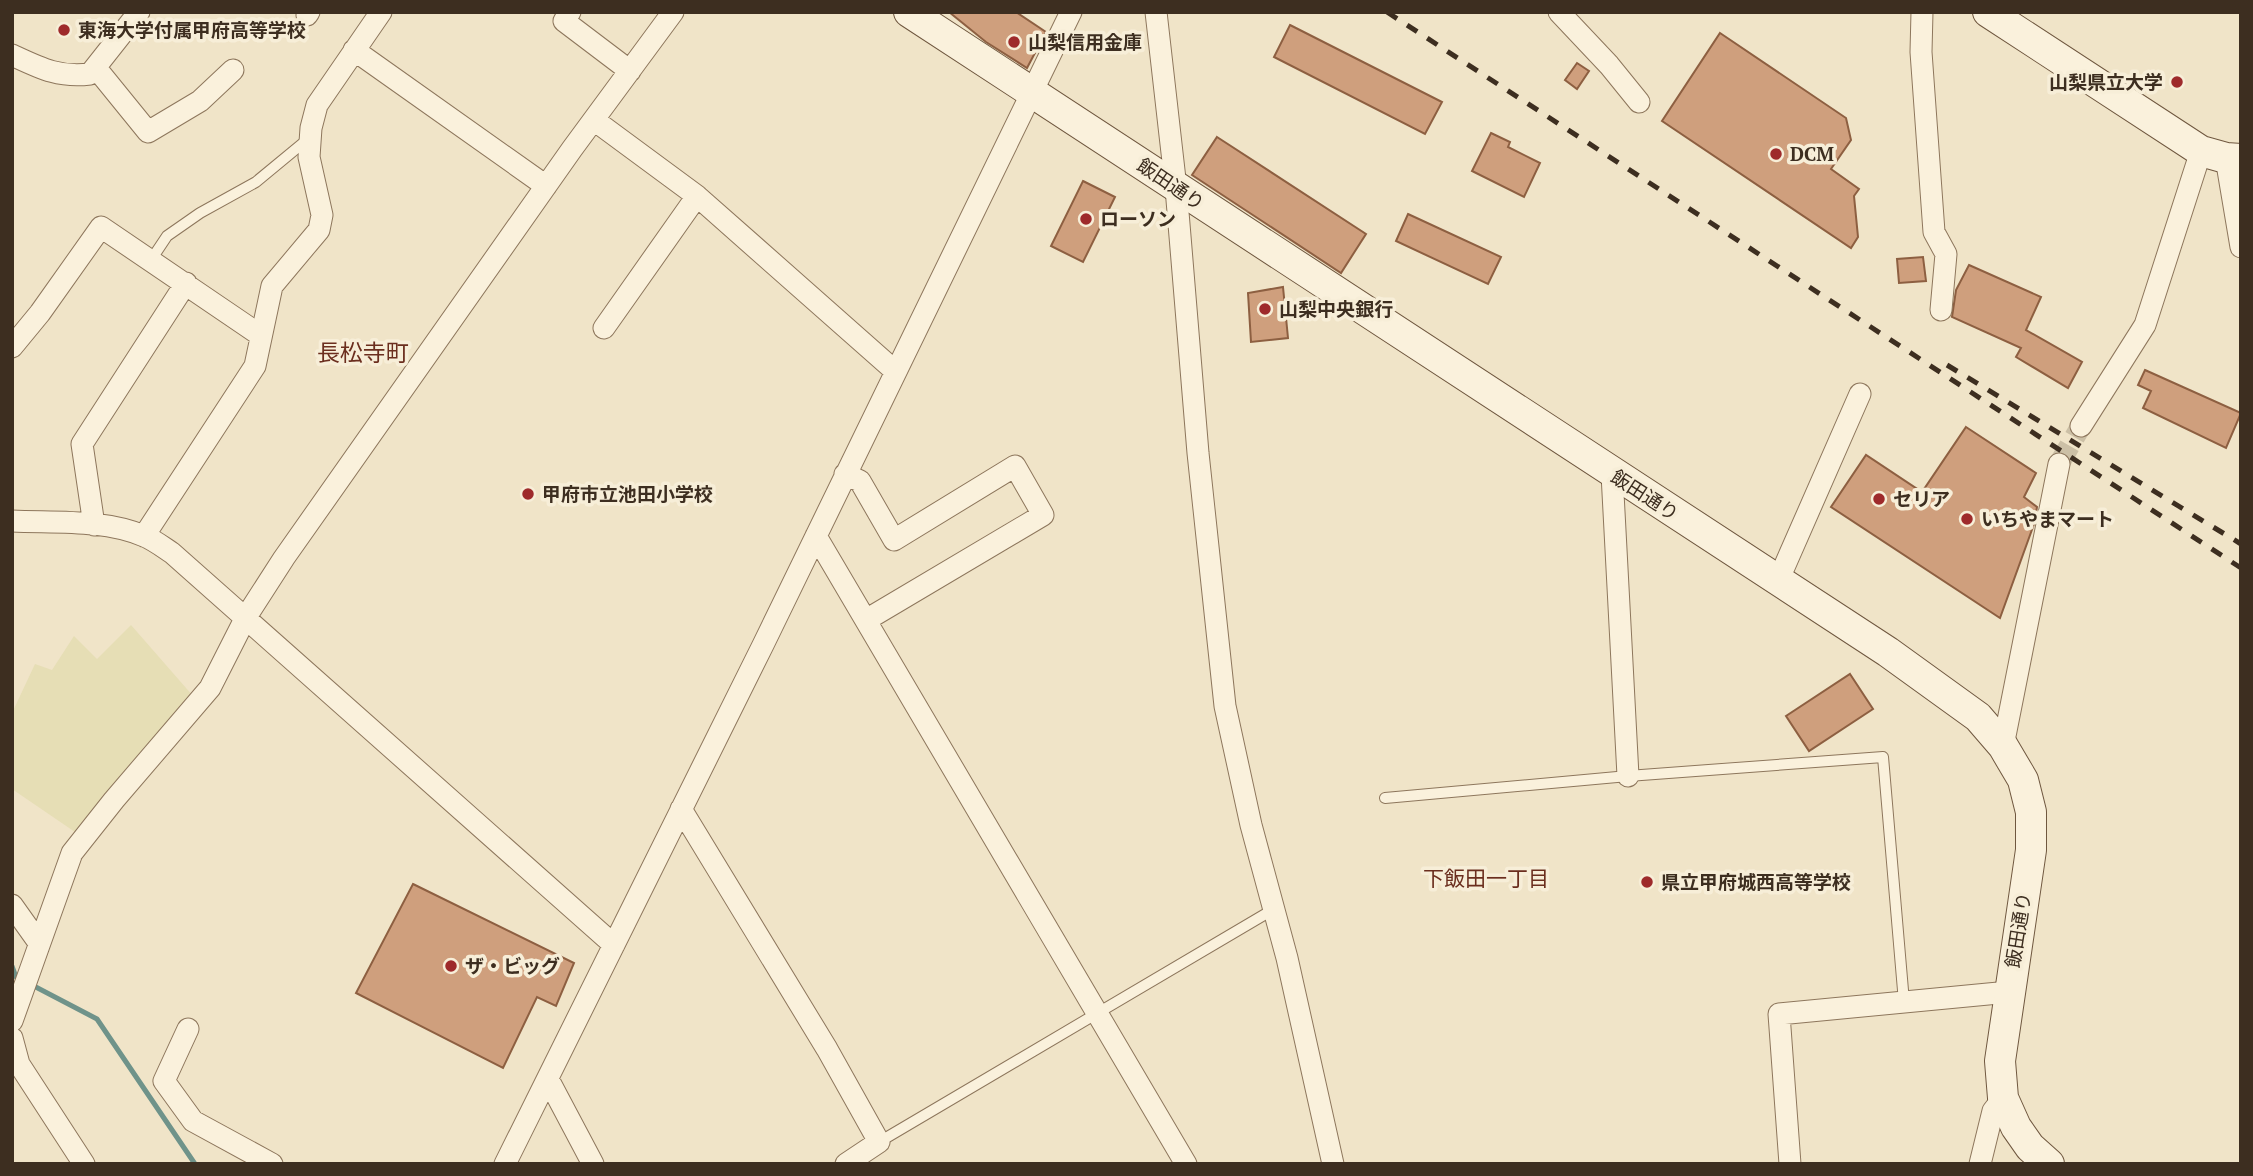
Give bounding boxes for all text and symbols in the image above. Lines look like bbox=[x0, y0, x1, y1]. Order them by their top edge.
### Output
place label: 東海大学付属甲府高等学校 bbox=[78, 17, 306, 42]
marker: 東海大学付属甲府高等学校 bbox=[56, 22, 72, 38]
place label: 山梨信用金庫 bbox=[1028, 29, 1142, 54]
marker: 山梨信用金庫 bbox=[1006, 34, 1022, 50]
place label: 山梨県立大学 bbox=[2049, 69, 2163, 94]
marker: 山梨県立大学 bbox=[2169, 74, 2185, 90]
place label: DCM bbox=[1790, 141, 1834, 166]
marker: DCM bbox=[1768, 146, 1784, 162]
street label: 飯田通り bbox=[1133, 152, 1210, 215]
place label: ローソン bbox=[1100, 206, 1176, 231]
marker: ローソン bbox=[1078, 211, 1094, 227]
place label: 山梨中央銀行 bbox=[1279, 296, 1393, 321]
marker: 山梨中央銀行 bbox=[1257, 301, 1273, 317]
district label: 長松寺町 bbox=[317, 337, 409, 368]
street label: 飯田通り bbox=[1607, 463, 1684, 526]
place label: 甲府市立池田小学校 bbox=[542, 481, 713, 506]
marker: 甲府市立池田小学校 bbox=[520, 486, 536, 502]
place label: セリア bbox=[1893, 486, 1950, 511]
marker: セリア bbox=[1871, 491, 1887, 507]
place label: いちやまマート bbox=[1981, 506, 2114, 531]
marker: いちやまマート bbox=[1959, 511, 1975, 527]
district label: 下飯田一丁目 bbox=[1423, 864, 1549, 892]
place label: 県立甲府城西高等学校 bbox=[1661, 869, 1851, 894]
marker: 県立甲府城西高等学校 bbox=[1639, 874, 1655, 890]
street label: 飯田通り bbox=[1999, 890, 2036, 969]
place label: ザ・ビッグ bbox=[465, 953, 560, 978]
marker: ザ・ビッグ bbox=[443, 958, 459, 974]

